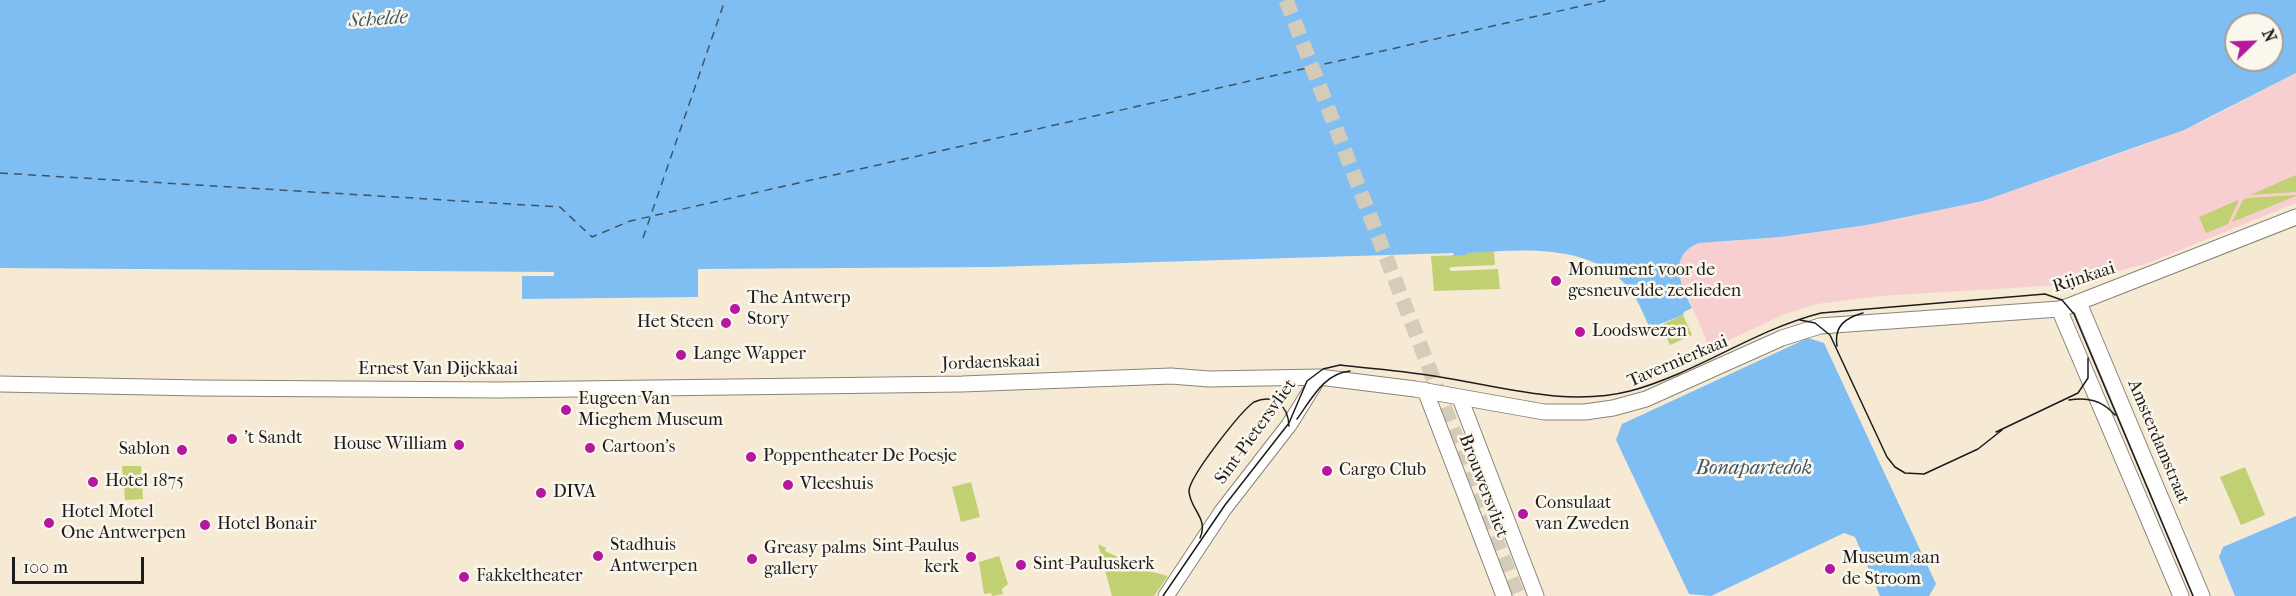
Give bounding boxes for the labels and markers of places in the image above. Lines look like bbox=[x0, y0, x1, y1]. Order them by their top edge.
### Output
place label: Monument voor de gesneuvelde zeelieden bbox=[1568, 260, 1741, 302]
marker: Monument voor de gesneuvelde zeelieden bbox=[1549, 274, 1563, 288]
place label: The Antwerp Story bbox=[747, 288, 851, 330]
marker: The Antwerp Story bbox=[728, 302, 742, 316]
place label: Het Steen bbox=[637, 312, 714, 334]
marker: Het Steen bbox=[719, 316, 733, 330]
place label: Loodswezen bbox=[1592, 321, 1687, 343]
marker: Loodswezen bbox=[1573, 325, 1587, 339]
place label: Lange Wapper bbox=[693, 344, 806, 366]
marker: Lange Wapper bbox=[674, 348, 688, 362]
place label: Eugeen Van Mieghem Museum bbox=[578, 389, 723, 432]
marker: Eugeen Van Mieghem Museum bbox=[559, 403, 573, 417]
place label: ’t Sandt bbox=[244, 428, 302, 450]
marker: ’t Sandt bbox=[225, 432, 239, 446]
place label: House William bbox=[333, 434, 447, 456]
place label: Cartoon's bbox=[602, 437, 675, 459]
marker: House William bbox=[452, 438, 466, 452]
place label: Sablon bbox=[119, 439, 170, 461]
marker: Cartoon's bbox=[583, 441, 597, 455]
marker: Sablon bbox=[175, 443, 189, 457]
place label: Poppentheater De Poesje bbox=[763, 446, 957, 468]
marker: Poppentheater De Poesje bbox=[744, 450, 758, 464]
place label: Cargo Club bbox=[1339, 460, 1426, 482]
marker: Cargo Club bbox=[1320, 464, 1334, 478]
place label: Hotel 1875 bbox=[105, 471, 184, 493]
place label: Vleeshuis bbox=[800, 474, 873, 496]
marker: Hotel 1875 bbox=[86, 475, 100, 489]
marker: Vleeshuis bbox=[781, 478, 795, 492]
place label: DIVA bbox=[553, 482, 596, 504]
marker: DIVA bbox=[534, 486, 548, 500]
place label: Consulaat van Zweden bbox=[1535, 493, 1629, 536]
place label: Hotel Motel One Antwerpen bbox=[61, 502, 186, 544]
marker: Consulaat van Zweden bbox=[1516, 507, 1530, 521]
place label: Hotel Bonair bbox=[217, 514, 317, 536]
marker: Hotel Motel One Antwerpen bbox=[42, 516, 56, 530]
marker: Hotel Bonair bbox=[198, 518, 212, 532]
place label: Stadhuis Antwerpen bbox=[610, 535, 698, 578]
place label: Sint-Paulus kerk bbox=[872, 536, 959, 578]
place label: Greasy palms gallery bbox=[764, 538, 866, 580]
place label: Museum aan de Stroom bbox=[1842, 548, 1940, 590]
marker: Stadhuis Antwerpen bbox=[591, 549, 605, 563]
marker: Sint-Paulus kerk bbox=[964, 550, 978, 564]
marker: Greasy palms gallery bbox=[745, 552, 759, 566]
place label: Sint-Pauluskerk bbox=[1033, 554, 1154, 576]
marker: Sint-Pauluskerk bbox=[1014, 558, 1028, 572]
marker: Museum aan de Stroom bbox=[1823, 562, 1837, 576]
place label: Fakkeltheater bbox=[476, 566, 582, 588]
marker: Fakkeltheater bbox=[457, 570, 471, 584]

